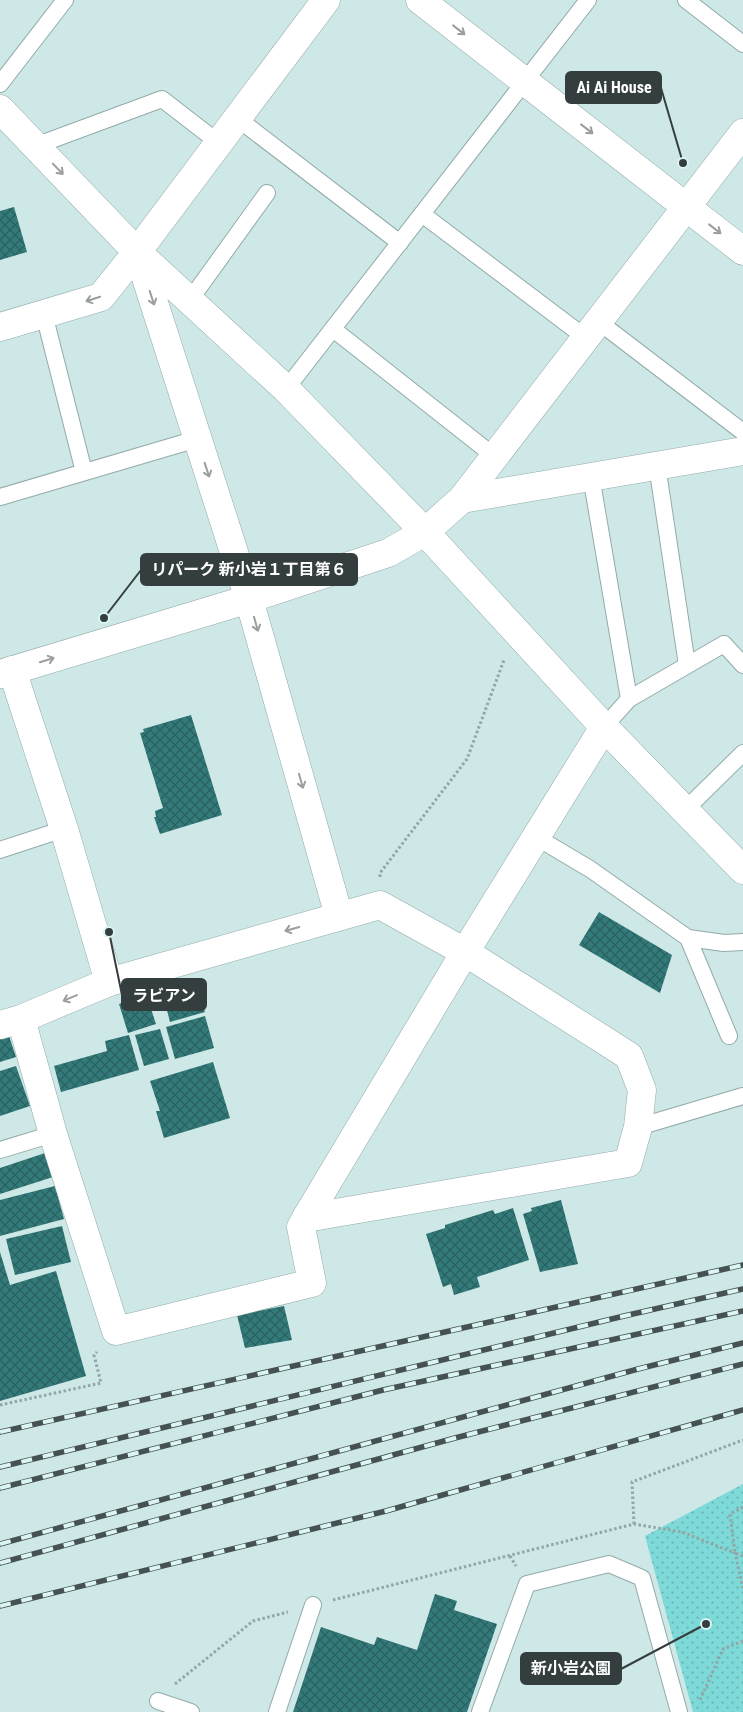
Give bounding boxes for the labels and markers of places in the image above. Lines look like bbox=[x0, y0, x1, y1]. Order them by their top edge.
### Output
callout: Ai Ai House bbox=[566, 72, 661, 103]
callout: リパーク 新小岩１丁目第６ bbox=[141, 554, 357, 585]
callout: ラビアン bbox=[122, 979, 206, 1010]
callout: 新小岩公園 bbox=[521, 1653, 621, 1684]

